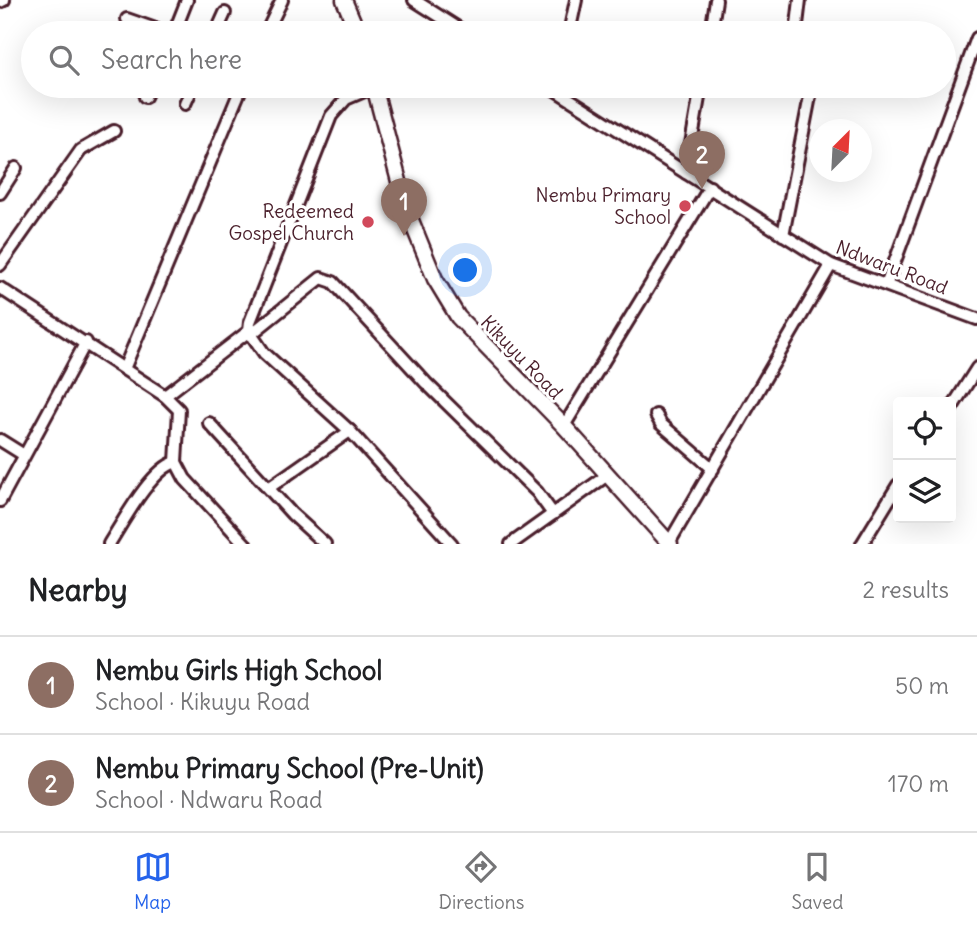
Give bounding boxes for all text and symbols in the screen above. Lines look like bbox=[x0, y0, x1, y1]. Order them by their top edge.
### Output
search box bbox=[21, 21, 956, 98]
icon: search bbox=[45, 41, 83, 79]
text: Search here bbox=[101, 43, 242, 76]
north arrow bbox=[809, 119, 872, 182]
pin: 2 bbox=[679, 131, 725, 189]
pin: 1 bbox=[381, 178, 427, 236]
place label: Nembu Primary School bbox=[536, 183, 671, 229]
marker: Nembu Primary School bbox=[677, 198, 693, 214]
place label: Redeemed Gospel Church bbox=[228, 199, 354, 245]
marker: Redeemed Gospel Church bbox=[360, 214, 376, 230]
street label: Ndwaru Road bbox=[833, 235, 951, 299]
your location bbox=[448, 253, 482, 287]
street label: Kikuyu Road bbox=[476, 310, 568, 404]
map controls bbox=[893, 397, 956, 523]
button: locate bbox=[893, 397, 956, 460]
button: layers bbox=[893, 460, 956, 523]
text: Nearby bbox=[28, 571, 128, 609]
text: 2 results bbox=[863, 575, 949, 604]
text: Nembu Girls High School bbox=[95, 654, 382, 687]
text: 1 bbox=[46, 671, 56, 700]
text: 50 m bbox=[895, 671, 949, 700]
text: School · Kikuyu Road bbox=[95, 687, 310, 716]
text: Nembu Primary School (Pre-Unit) bbox=[95, 752, 484, 785]
text: 2 bbox=[45, 769, 57, 798]
text: 170 m bbox=[888, 769, 949, 798]
text: School · Ndwaru Road bbox=[95, 785, 323, 814]
tab: Map bbox=[134, 848, 172, 914]
tab: Directions bbox=[439, 848, 524, 914]
tab: Saved bbox=[791, 848, 843, 914]

